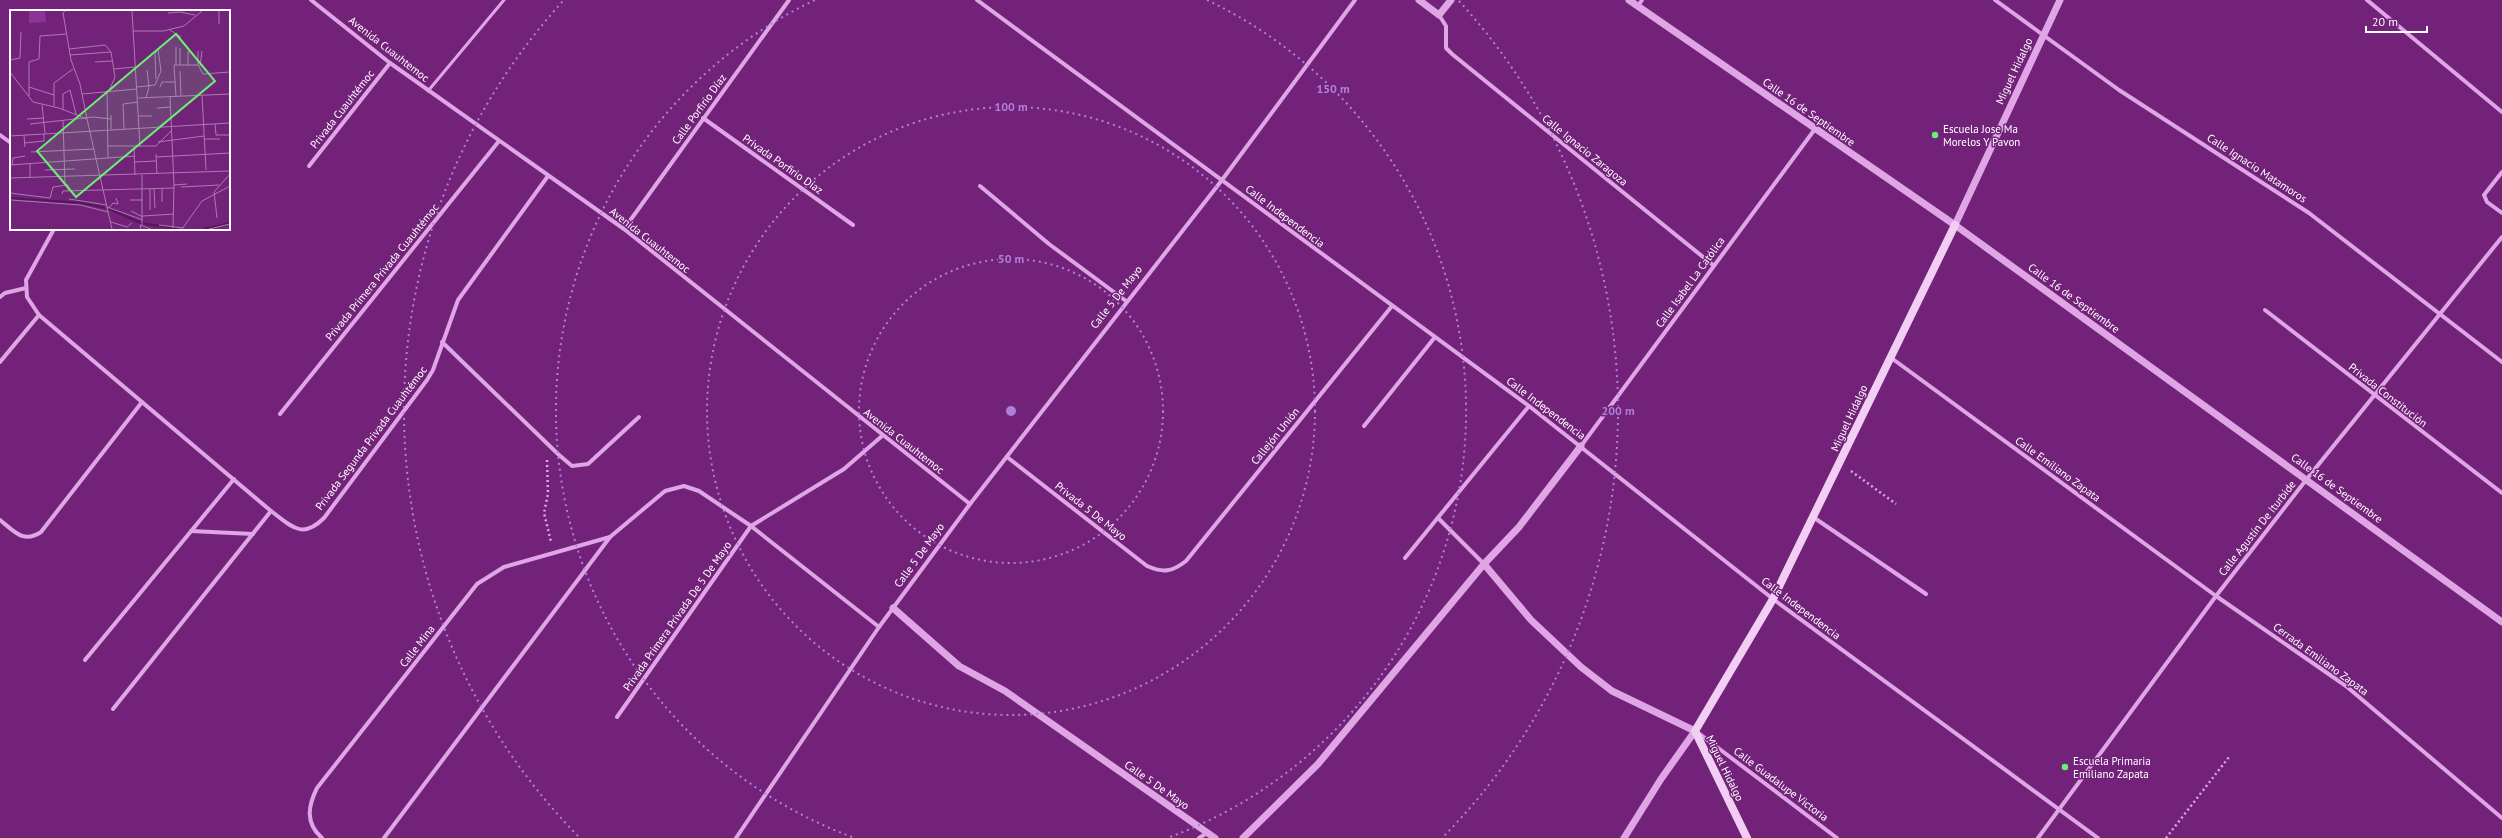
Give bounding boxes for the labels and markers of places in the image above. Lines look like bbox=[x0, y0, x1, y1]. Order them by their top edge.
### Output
place label: Escuela Jose Ma Morelos Y Pavon bbox=[1943, 122, 2020, 149]
marker: Escuela Jose Ma Morelos Y Pavon bbox=[1930, 130, 1940, 140]
centre of rings bbox=[1004, 404, 1018, 418]
place label: Escuela Primaria Emiliano Zapata bbox=[2073, 754, 2151, 781]
marker: Escuela Primaria Emiliano Zapata bbox=[2060, 762, 2070, 772]

